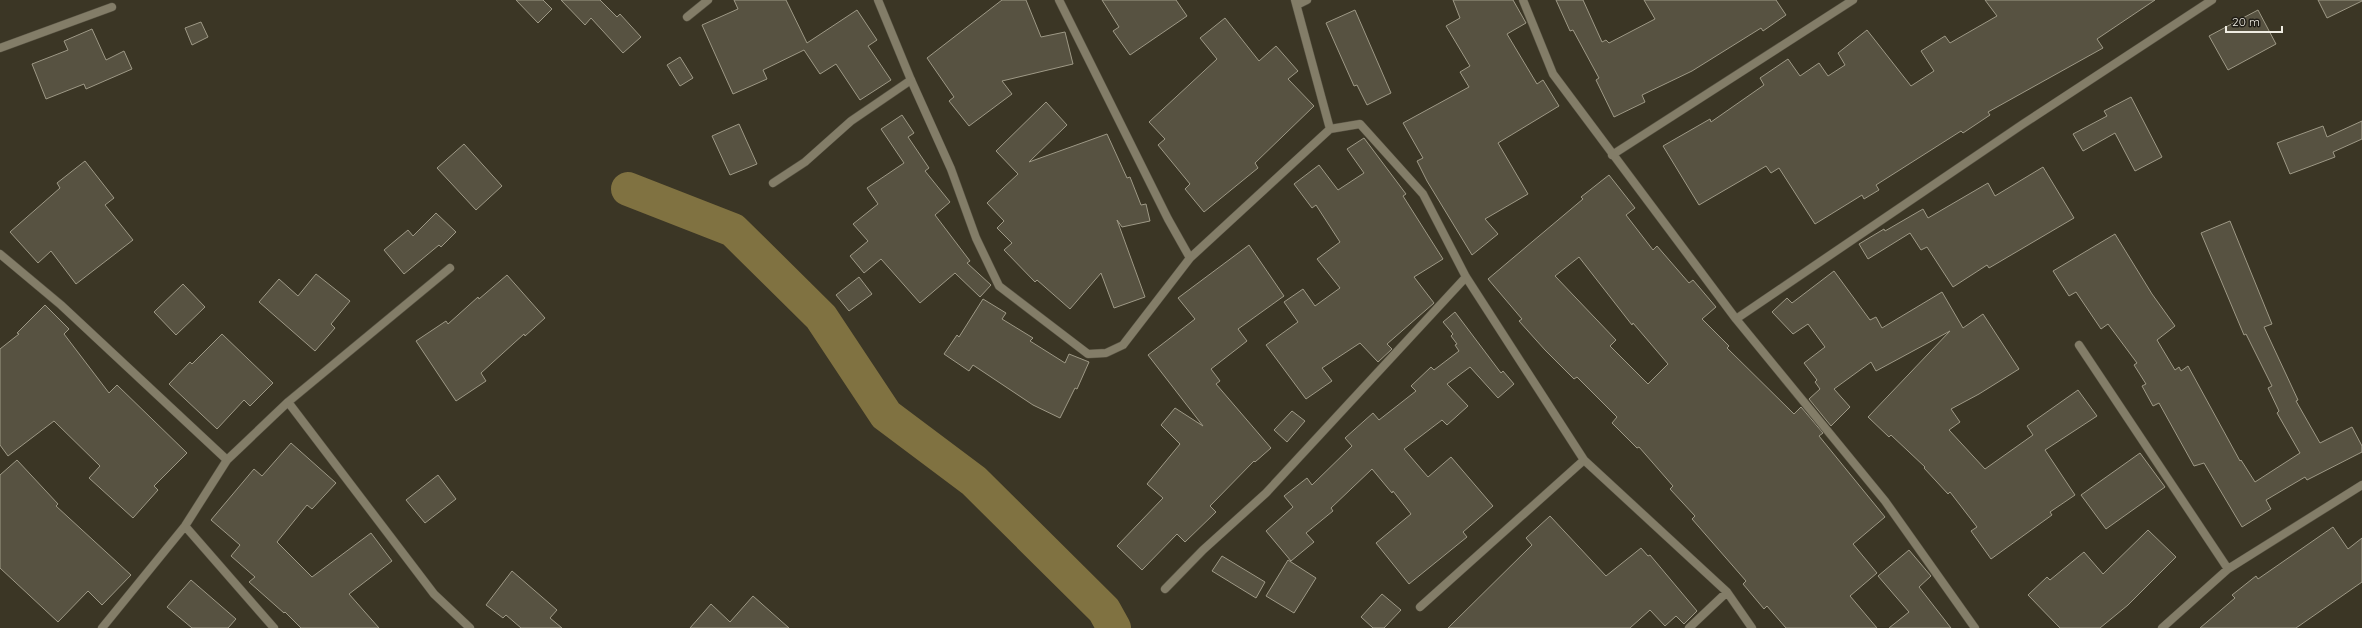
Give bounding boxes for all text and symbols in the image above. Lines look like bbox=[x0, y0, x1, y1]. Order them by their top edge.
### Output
scale bar bbox=[2226, 8, 2282, 34]
text: 20 m bbox=[2232, 14, 2260, 29]

